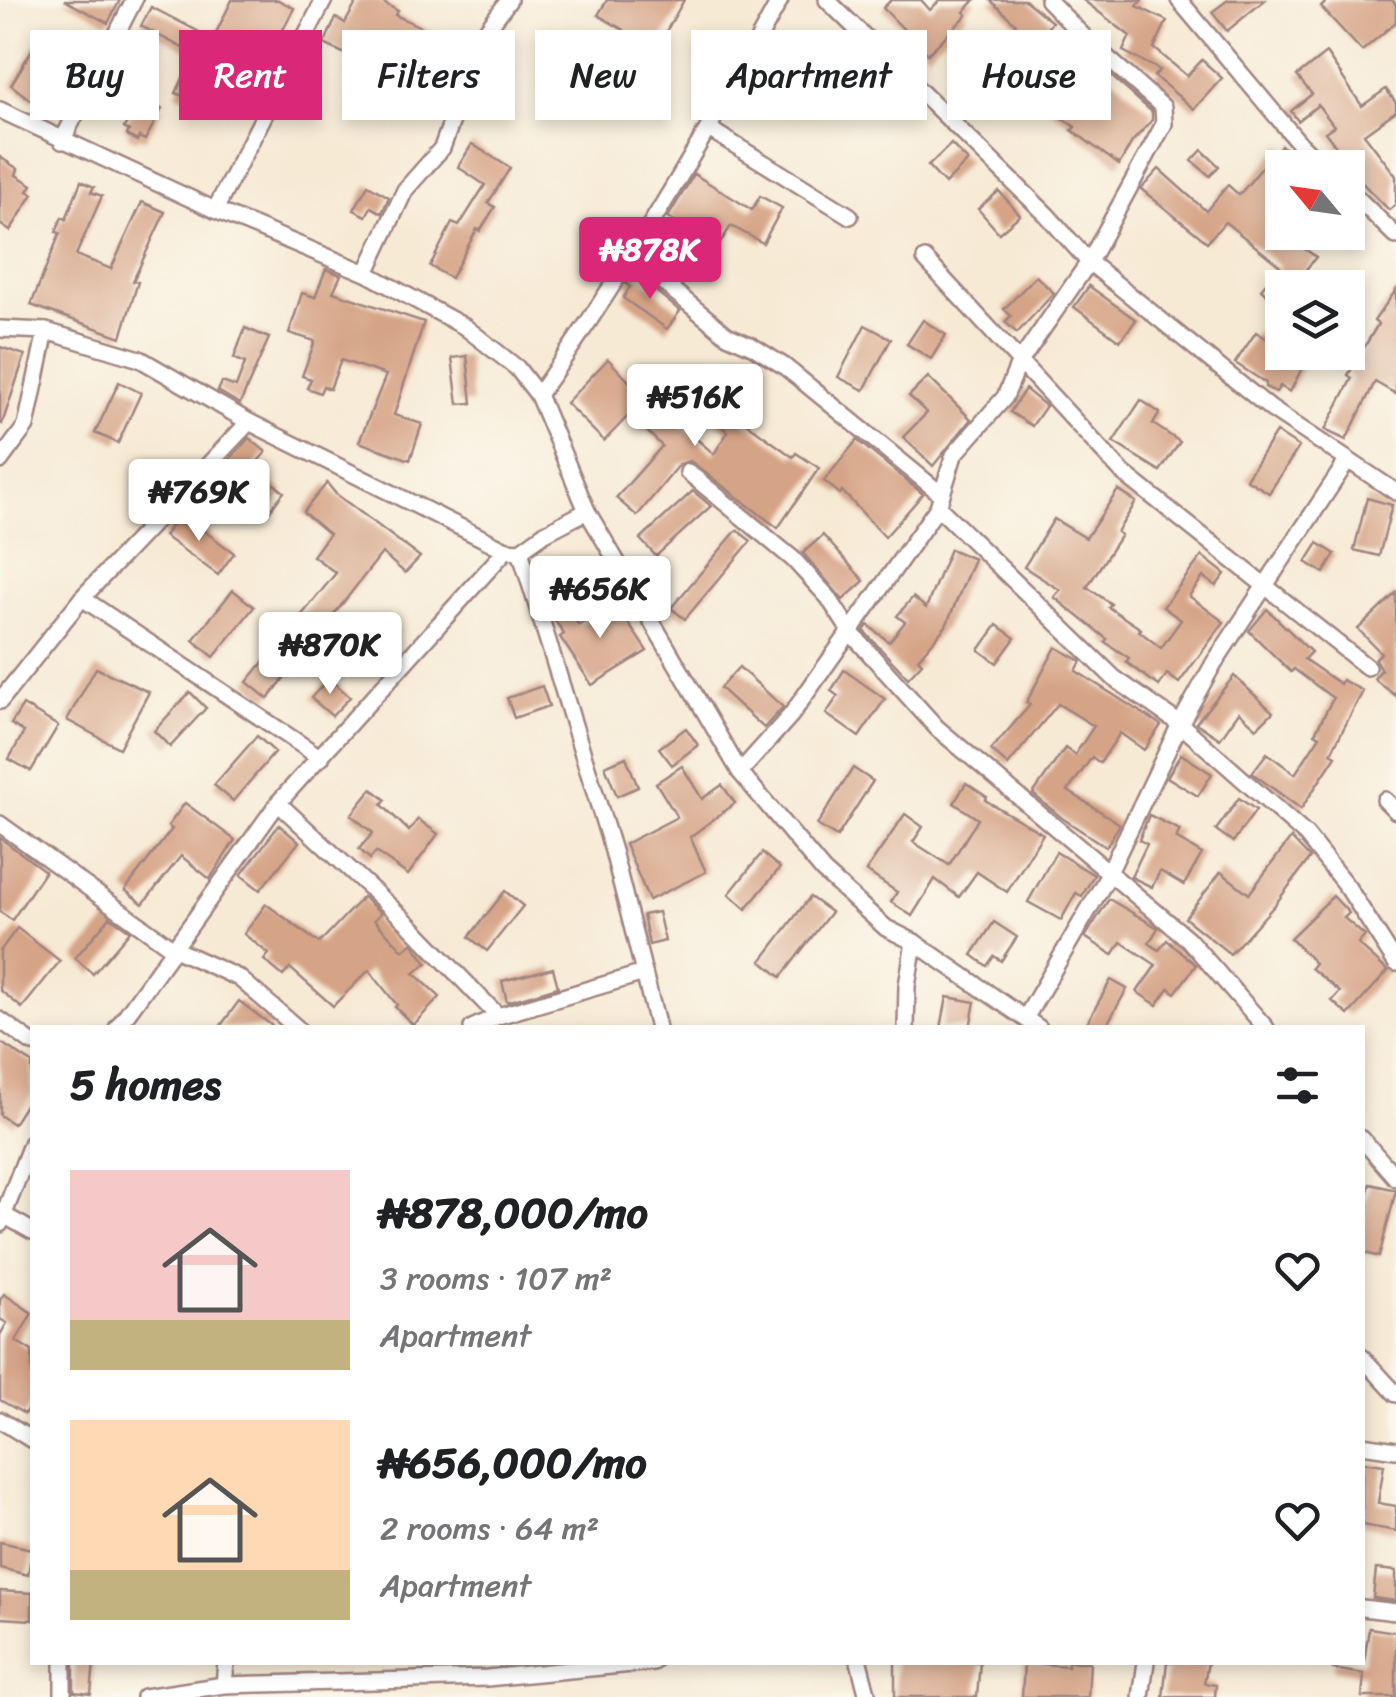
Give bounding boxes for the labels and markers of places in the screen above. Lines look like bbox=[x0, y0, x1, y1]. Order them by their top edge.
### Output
pin: ₦878K bbox=[580, 217, 720, 302]
pin: ₦516K bbox=[625, 364, 765, 449]
pin: ₦769K bbox=[129, 459, 269, 544]
pin: ₦656K bbox=[530, 556, 670, 641]
pin: ₦870K bbox=[260, 612, 400, 697]

